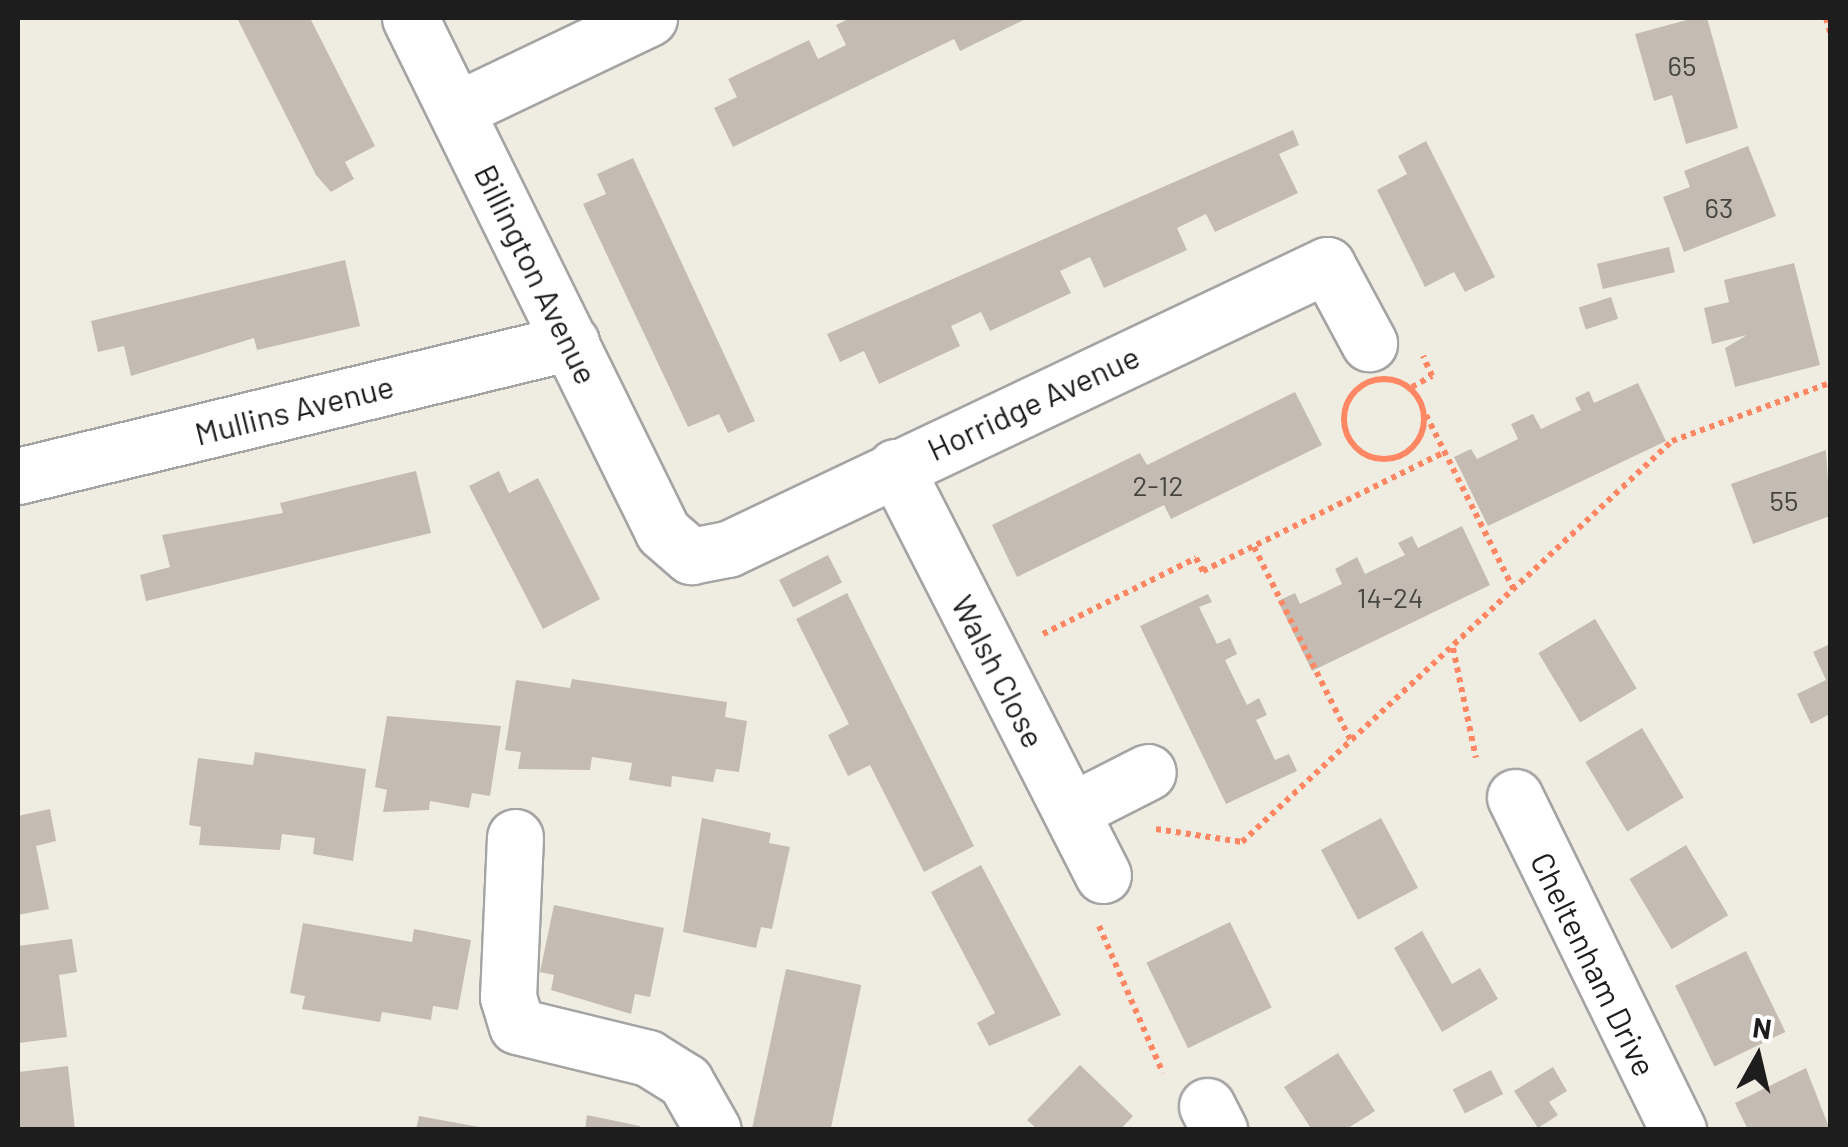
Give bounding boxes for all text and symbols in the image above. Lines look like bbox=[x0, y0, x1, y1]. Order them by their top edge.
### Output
house number: 65 bbox=[1668, 48, 1696, 82]
street label: Billington Avenue bbox=[467, 158, 607, 390]
house number: 63 bbox=[1705, 190, 1733, 224]
street label: Horridge Avenue bbox=[921, 336, 1145, 468]
street label: Mullins Avenue bbox=[191, 366, 397, 452]
house number: 2-12 bbox=[1133, 468, 1183, 502]
house number: 55 bbox=[1770, 483, 1798, 517]
house number: 14-24 bbox=[1357, 580, 1423, 614]
street label: Walsh Close bbox=[944, 588, 1054, 754]
street label: Cheltenham Drive bbox=[1523, 846, 1665, 1082]
north arrow bbox=[1708, 1007, 1808, 1107]
text: N bbox=[1751, 1009, 1774, 1045]

